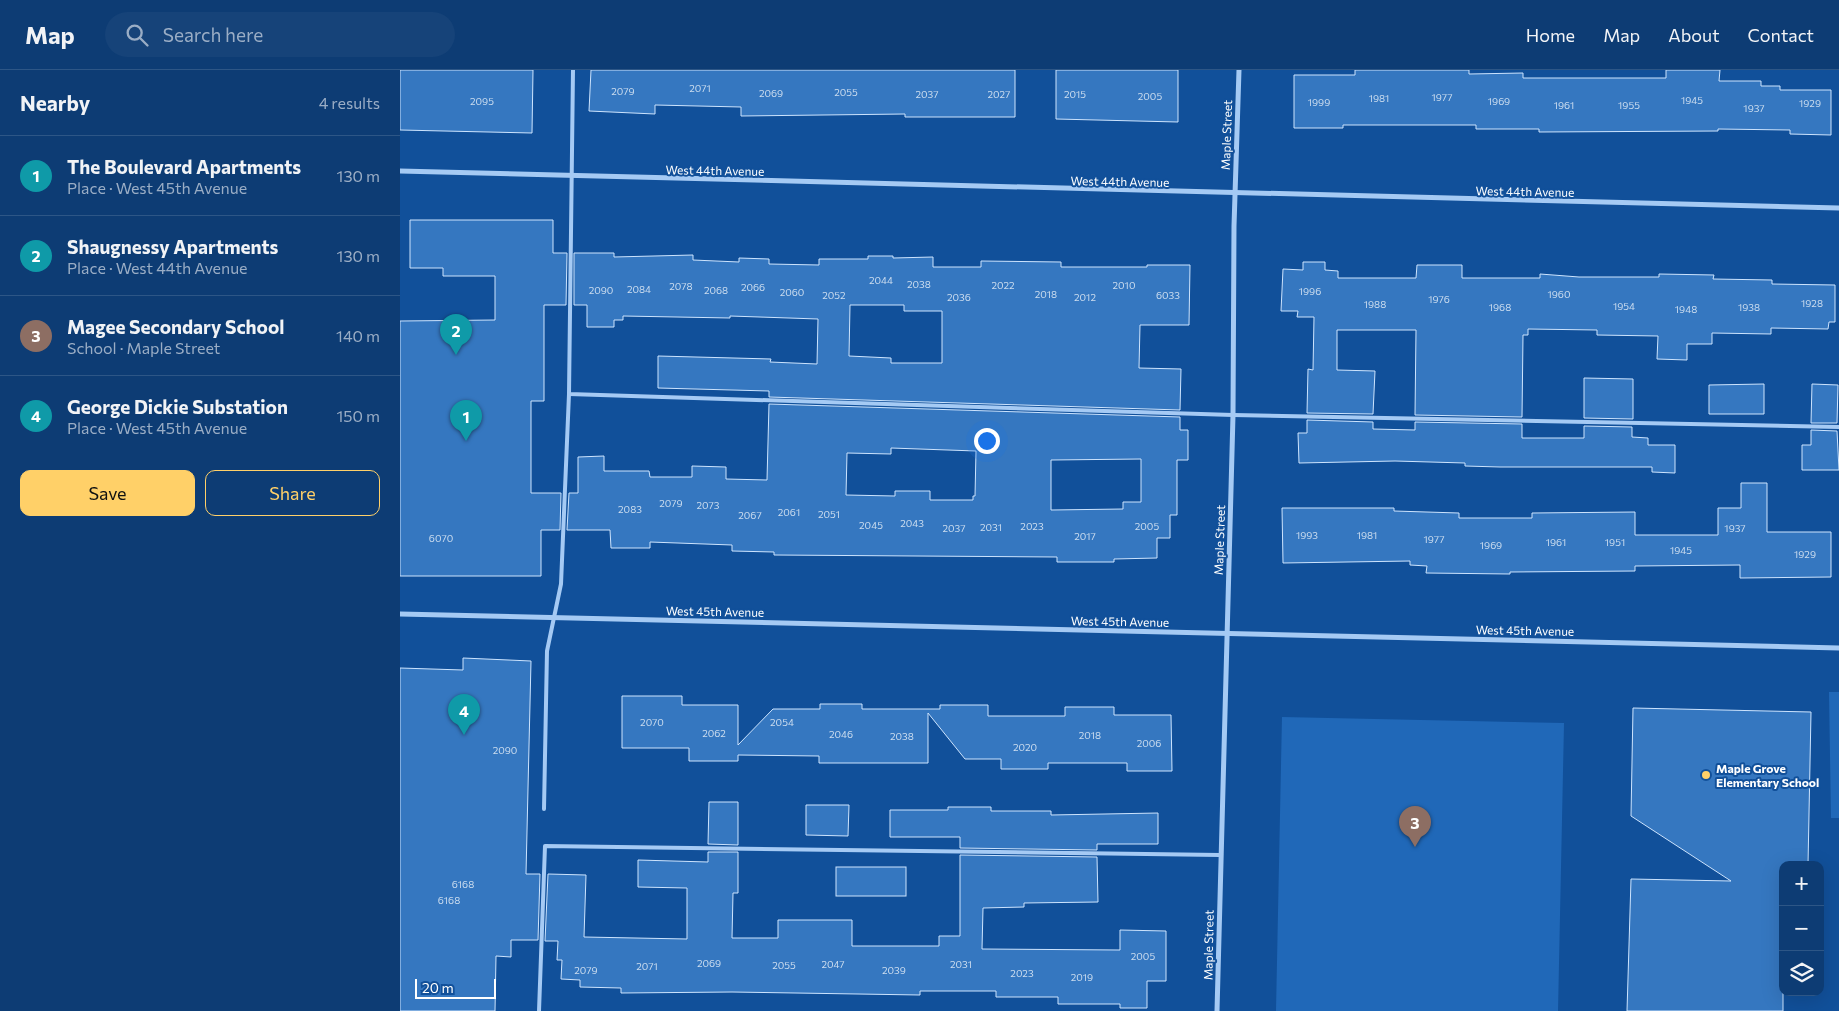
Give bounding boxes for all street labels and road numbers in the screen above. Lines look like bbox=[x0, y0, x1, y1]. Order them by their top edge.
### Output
street label: Maple Street bbox=[1218, 100, 1234, 170]
street label: West 44th Avenue bbox=[665, 162, 765, 178]
street label: West 44th Avenue bbox=[1070, 173, 1170, 189]
street label: West 44th Avenue bbox=[1475, 183, 1575, 199]
street label: Maple Street bbox=[1211, 505, 1227, 575]
street label: West 45th Avenue bbox=[666, 603, 764, 619]
street label: West 45th Avenue bbox=[1071, 613, 1169, 629]
street label: West 45th Avenue bbox=[1476, 622, 1574, 638]
street label: Maple Street bbox=[1200, 910, 1216, 980]

